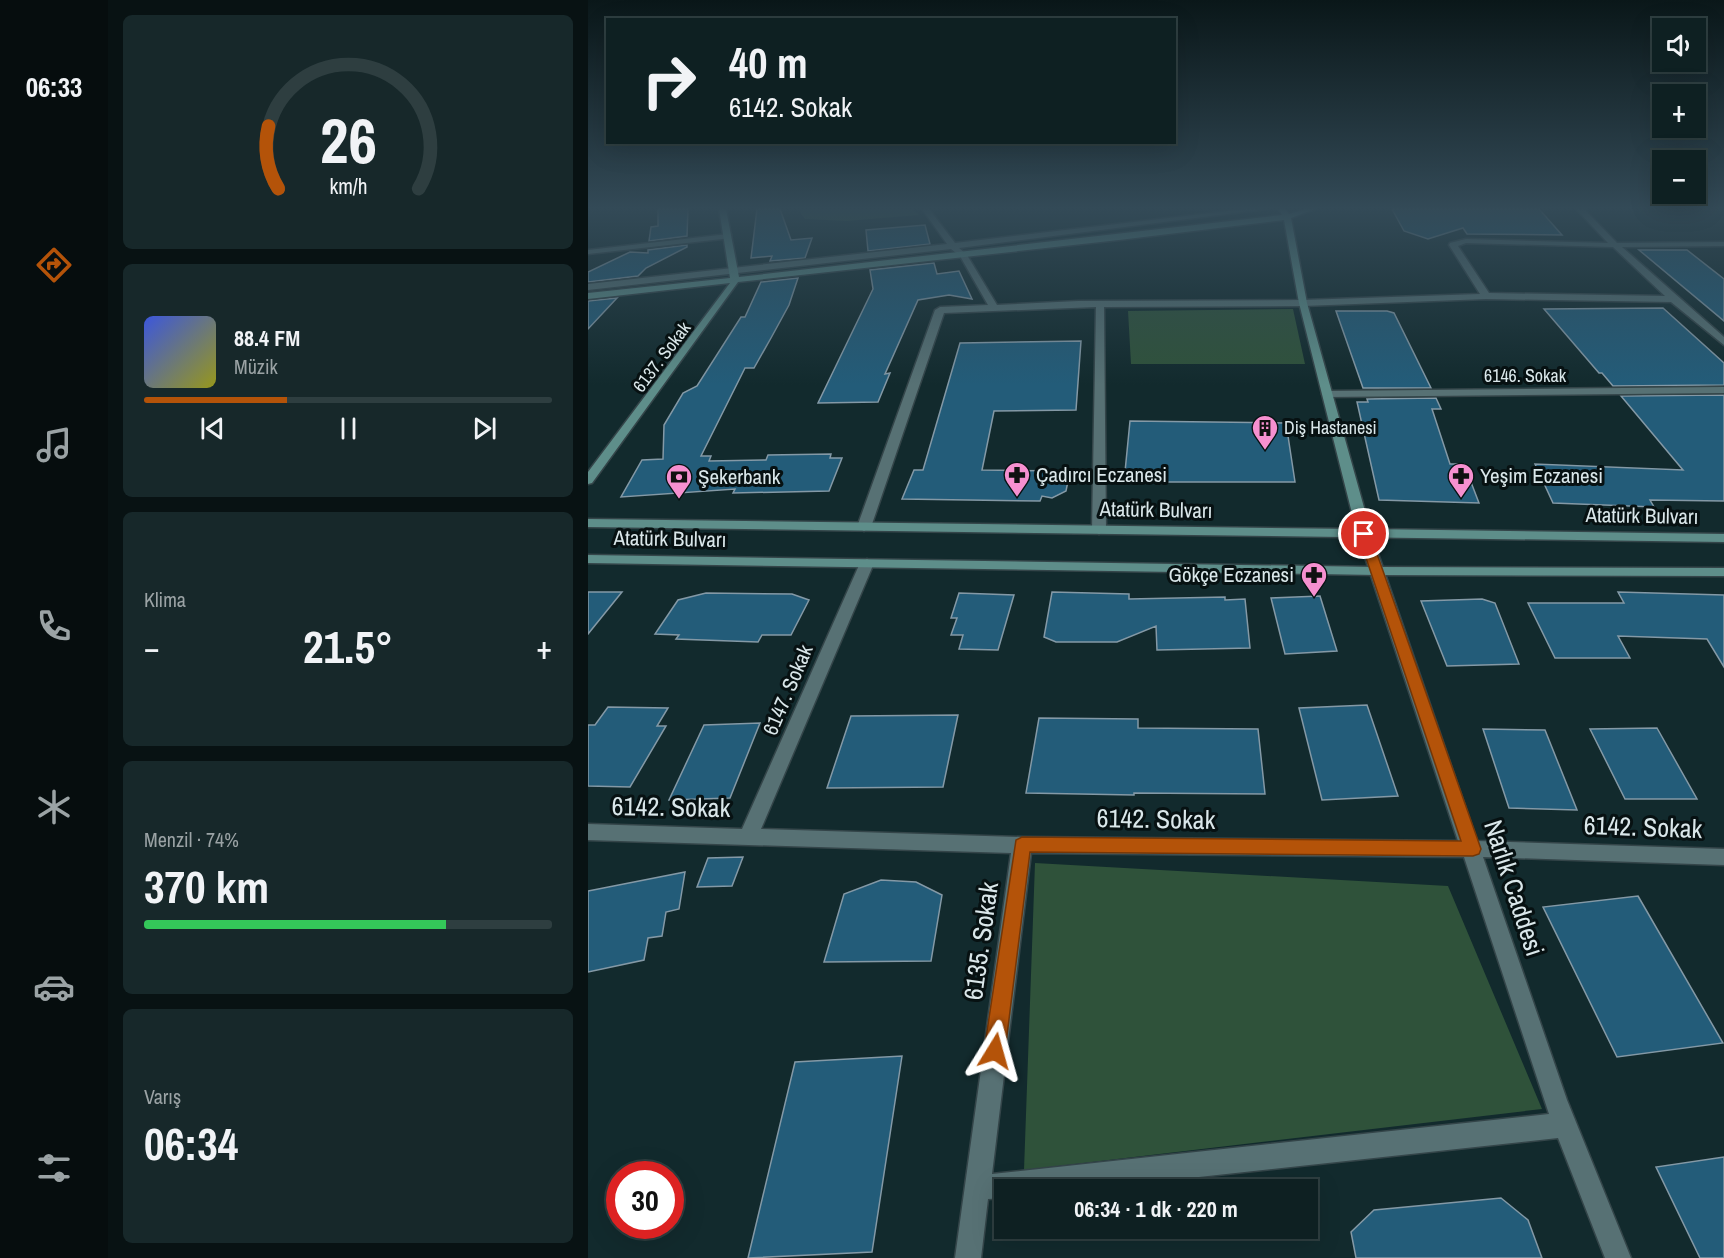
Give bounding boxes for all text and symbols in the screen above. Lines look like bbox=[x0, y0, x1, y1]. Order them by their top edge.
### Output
map controls bbox=[1652, 18, 1706, 204]
button: sound bbox=[1652, 18, 1706, 72]
text: 40 m bbox=[729, 35, 808, 91]
icon: right bbox=[630, 42, 708, 120]
text: 06:33 bbox=[26, 69, 82, 105]
button: + bbox=[1652, 84, 1706, 138]
text: 6142. Sokak bbox=[729, 89, 852, 125]
text: 26 bbox=[320, 98, 376, 182]
button: − bbox=[1652, 150, 1706, 204]
text: km/h bbox=[329, 172, 367, 201]
icon: directions bbox=[33, 244, 75, 286]
street label: 6137. Sokak bbox=[627, 316, 697, 397]
text: 88.4 FM bbox=[234, 323, 300, 353]
text: Müzik bbox=[234, 353, 278, 380]
street label: 6146. Sokak bbox=[1484, 363, 1567, 388]
icon: previous bbox=[196, 412, 229, 445]
icon: pause bbox=[332, 412, 365, 445]
icon: next bbox=[468, 412, 501, 445]
building icon: Diş Hastanesi bbox=[1250, 413, 1280, 451]
place label: Diş Hastanesi bbox=[1284, 415, 1377, 440]
icon: music bbox=[33, 424, 75, 466]
pharmacy icon: Çadırcı Eczanesi bbox=[1002, 460, 1032, 498]
place label: Çadırcı Eczanesi bbox=[1036, 460, 1167, 489]
pharmacy icon: Yeşim Eczanesi bbox=[1446, 461, 1476, 499]
place label: Yeşim Eczanesi bbox=[1480, 461, 1603, 490]
bank icon: Şekerbank bbox=[664, 462, 694, 500]
place label: Şekerbank bbox=[698, 462, 781, 491]
street label: Atatürk Bulvarı bbox=[1098, 494, 1213, 525]
street label: Atatürk Bulvarı bbox=[1584, 500, 1699, 531]
pin bbox=[1338, 508, 1389, 559]
icon: arrive bbox=[1347, 517, 1380, 550]
street label: Atatürk Bulvarı bbox=[612, 523, 727, 554]
place label: Gökçe Eczanesi bbox=[1169, 560, 1294, 589]
pharmacy icon: Gökçe Eczanesi bbox=[1299, 560, 1329, 598]
text: Klima bbox=[144, 586, 186, 613]
icon: phone bbox=[33, 605, 75, 647]
text: 21.5° bbox=[303, 616, 393, 677]
text: − bbox=[144, 625, 160, 669]
text: + bbox=[536, 625, 552, 669]
street label: 6147. Sokak bbox=[755, 640, 820, 740]
icon: climate bbox=[33, 786, 75, 828]
street label: 6142. Sokak bbox=[611, 788, 731, 825]
street label: 6142. Sokak bbox=[1096, 800, 1216, 837]
street label: 6142. Sokak bbox=[1583, 807, 1703, 846]
street label: Narlık Caddesi bbox=[1476, 815, 1553, 960]
text: Menzil · 74% bbox=[144, 826, 239, 853]
text: 370 km bbox=[144, 856, 269, 917]
street label: 6135. Sokak bbox=[955, 879, 1006, 1002]
icon: car bbox=[33, 966, 75, 1008]
position arrow bbox=[963, 1019, 1027, 1083]
text: Varış bbox=[144, 1083, 181, 1110]
text: 06:34 bbox=[144, 1113, 238, 1174]
icon: filters bbox=[33, 1147, 75, 1189]
speed limit sign: 30 bbox=[606, 1161, 684, 1239]
text: 06:34 · 1 dk · 220 m bbox=[1074, 1194, 1238, 1224]

